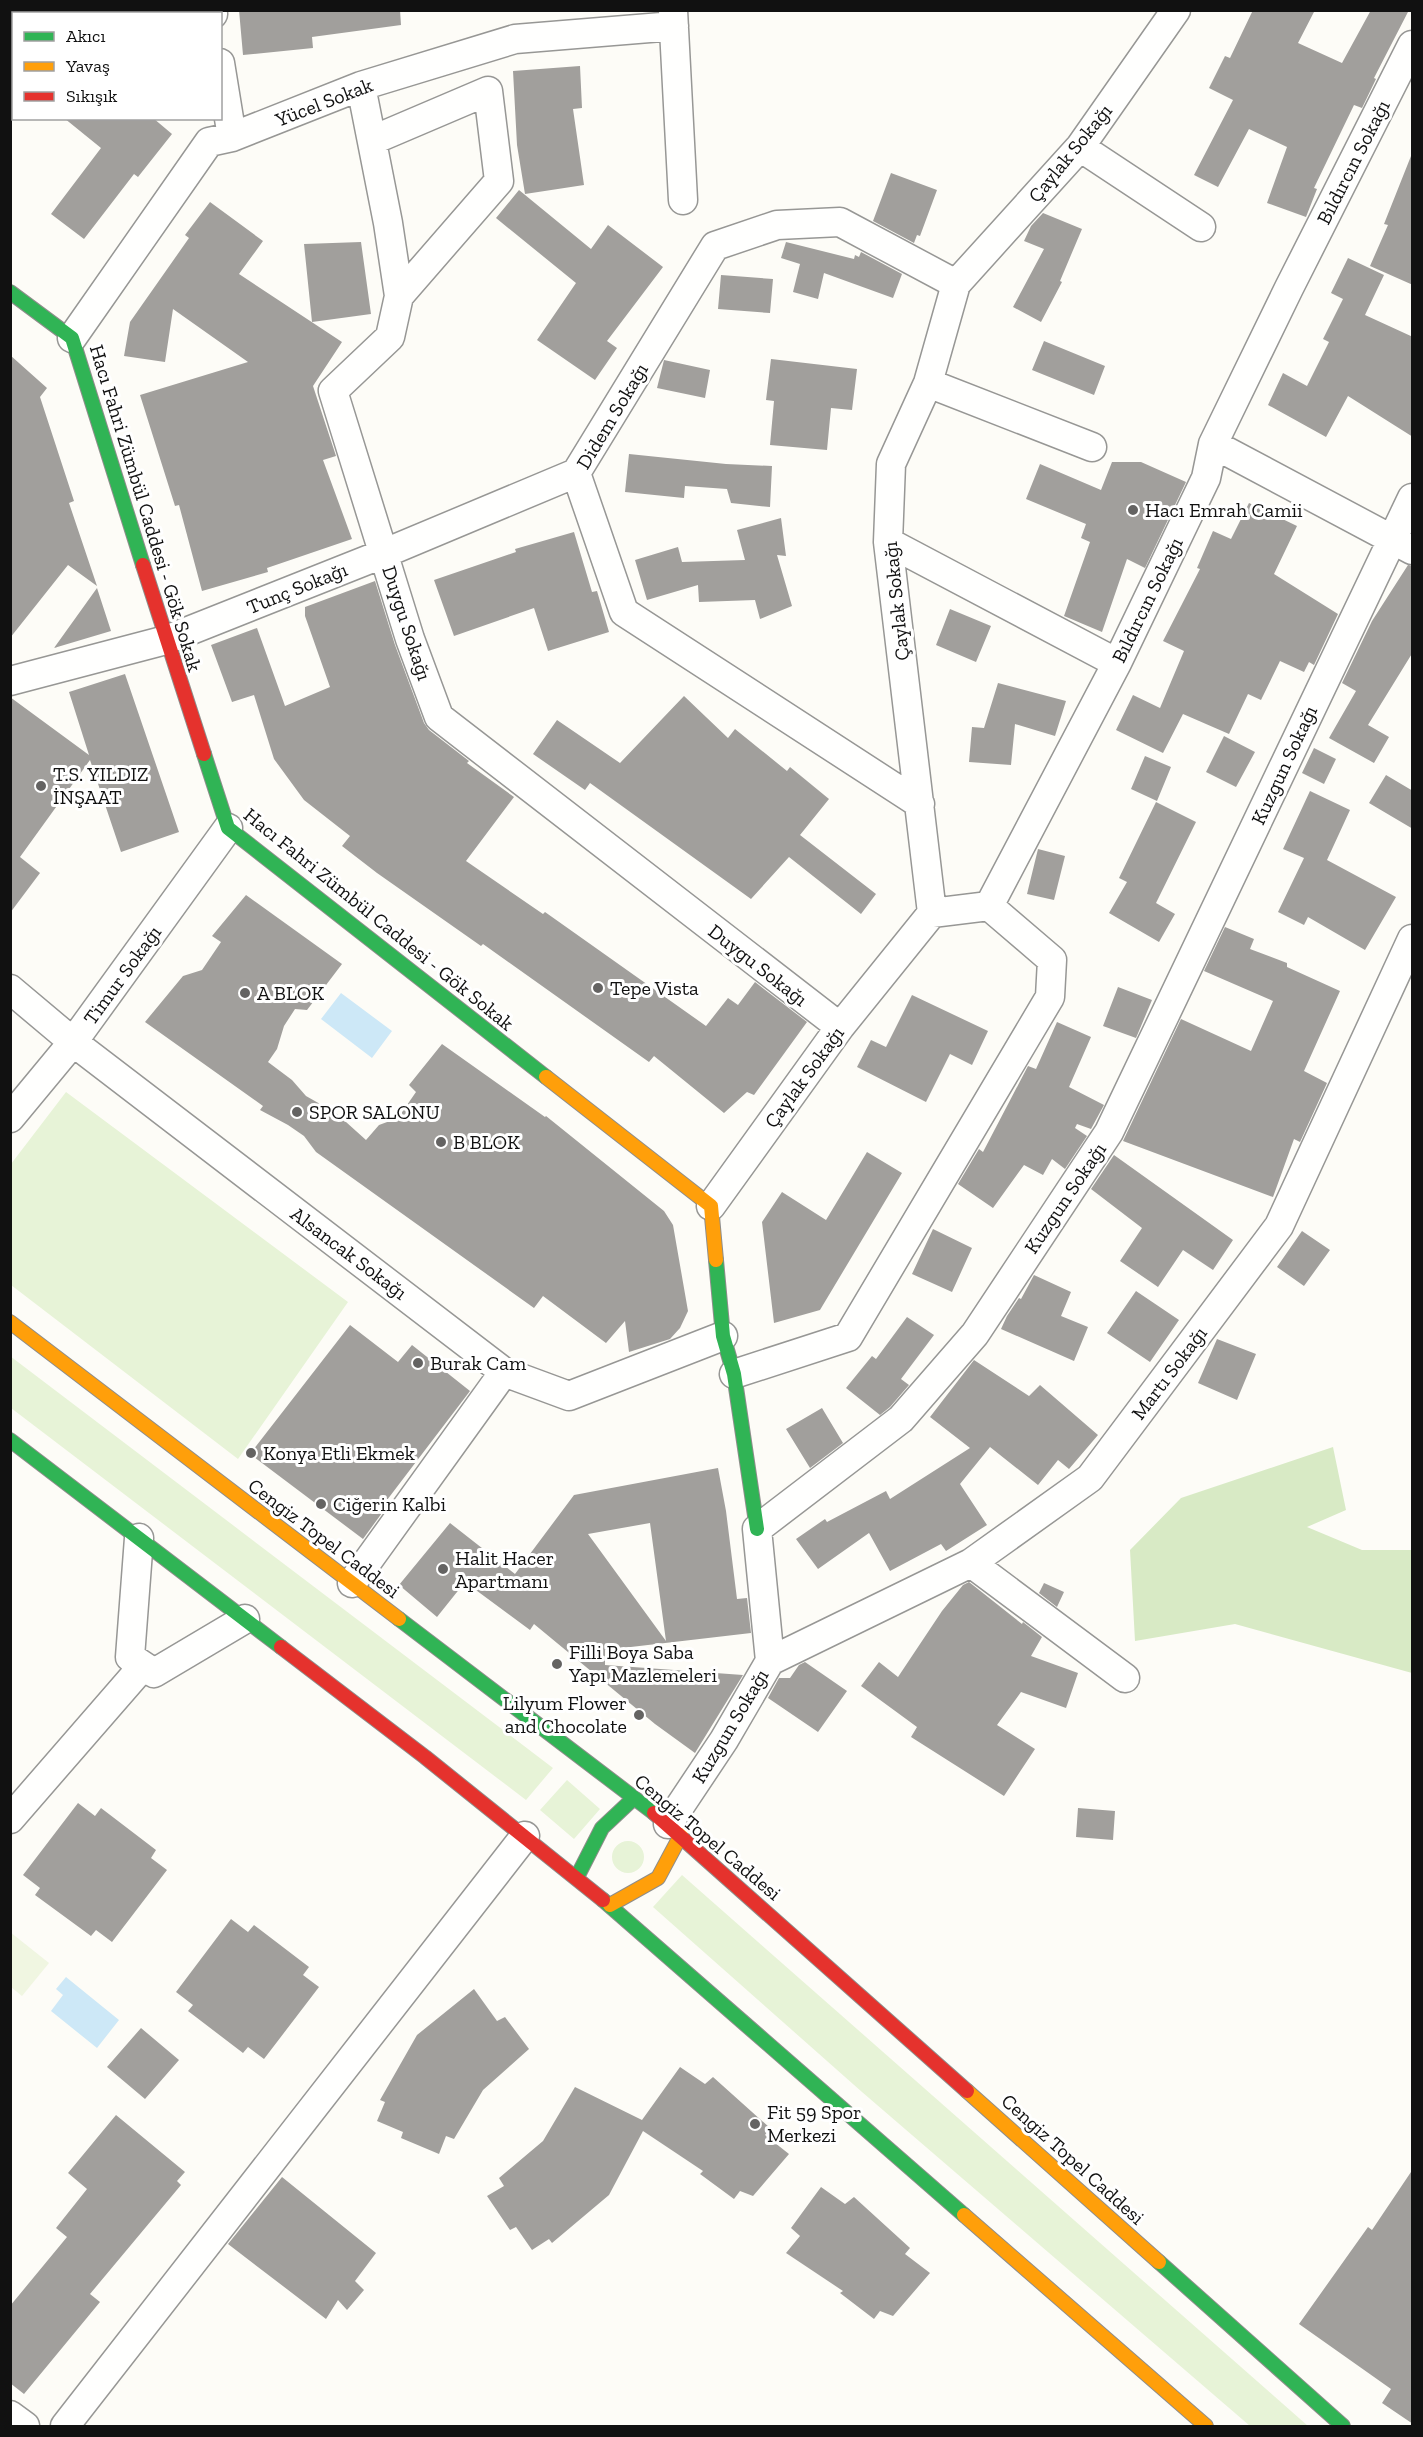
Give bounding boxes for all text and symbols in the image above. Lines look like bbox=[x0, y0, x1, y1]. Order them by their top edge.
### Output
legend bbox=[12, 12, 222, 120]
text: Akıcı bbox=[66, 25, 105, 47]
text: Yavaş bbox=[65, 55, 110, 77]
street label: Yücel Sokak bbox=[271, 72, 377, 132]
text: Sıkışık bbox=[66, 85, 118, 107]
street label: Bıldırcın Sokağı bbox=[1311, 95, 1395, 228]
street label: Çaylak Sokağı bbox=[1023, 99, 1117, 207]
street label: Hacı Fahri Zümbül Caddesi - Gök Sokak bbox=[85, 342, 207, 675]
street label: Didem Sokağı bbox=[571, 358, 653, 473]
place label: Hacı Emrah Camii bbox=[1145, 498, 1303, 522]
marker: Hacı Emrah Camii bbox=[1126, 503, 1140, 517]
street label: Bıldırcın Sokağı bbox=[1106, 533, 1188, 667]
street label: Çaylak Sokağı bbox=[878, 540, 914, 662]
street label: Tunç Sokağı bbox=[243, 557, 351, 619]
street label: Duygu Sokağı bbox=[377, 563, 437, 684]
street label: Kuzgun Sokağı bbox=[1246, 701, 1322, 828]
place label: T.S. YILDIZ İNŞAAT bbox=[53, 762, 149, 809]
marker: T.S. YILDIZ İNŞAAT bbox=[34, 779, 48, 793]
street label: Hacı Fahri Zümbül Caddesi - Gök Sokak bbox=[239, 802, 519, 1036]
street label: Duygu Sokağı bbox=[704, 919, 813, 1011]
street label: Timur Sokağı bbox=[78, 920, 166, 1029]
place label: Tepe Vista bbox=[610, 976, 699, 1000]
place label: A BLOK bbox=[257, 981, 324, 1005]
marker: Tepe Vista bbox=[591, 981, 605, 995]
marker: A BLOK bbox=[238, 986, 252, 1000]
street label: Çaylak Sokağı bbox=[759, 1021, 849, 1132]
place label: SPOR SALONU bbox=[309, 1100, 440, 1124]
marker: SPOR SALONU bbox=[290, 1105, 304, 1119]
place label: B BLOK bbox=[453, 1130, 520, 1154]
marker: B BLOK bbox=[434, 1135, 448, 1149]
street label: Kuzgun Sokağı bbox=[1019, 1138, 1111, 1258]
street label: Alsancak Sokağı bbox=[286, 1201, 412, 1305]
street label: Martı Sokağı bbox=[1126, 1321, 1212, 1424]
place label: Burak Cam bbox=[430, 1351, 527, 1375]
marker: Burak Cam bbox=[411, 1356, 425, 1370]
place label: Konya Etli Ekmek bbox=[263, 1441, 416, 1465]
marker: Konya Etli Ekmek bbox=[244, 1446, 258, 1460]
street label: Cengiz Topel Caddesi bbox=[243, 1473, 405, 1603]
place label: Ciğerin Kalbi bbox=[333, 1492, 446, 1516]
marker: Ciğerin Kalbi bbox=[314, 1497, 328, 1511]
place label: Halit Hacer Apartmanı bbox=[455, 1546, 554, 1593]
marker: Halit Hacer Apartmanı bbox=[436, 1562, 450, 1576]
place label: Filli Boya Saba Yapı Mazlemeleri bbox=[568, 1640, 718, 1687]
marker: Filli Boya Saba Yapı Mazlemeleri bbox=[550, 1657, 564, 1671]
street label: Kuzgun Sokağı bbox=[687, 1664, 774, 1787]
place label: Lilyum Flower and Chocolate bbox=[503, 1691, 627, 1738]
marker: Lilyum Flower and Chocolate bbox=[632, 1708, 646, 1722]
street label: Cengiz Topel Caddesi bbox=[630, 1769, 786, 1905]
street label: Cengiz Topel Caddesi bbox=[997, 2089, 1150, 2230]
place label: Fit 59 Spor Merkezi bbox=[767, 2100, 861, 2147]
marker: Fit 59 Spor Merkezi bbox=[748, 2117, 762, 2131]

